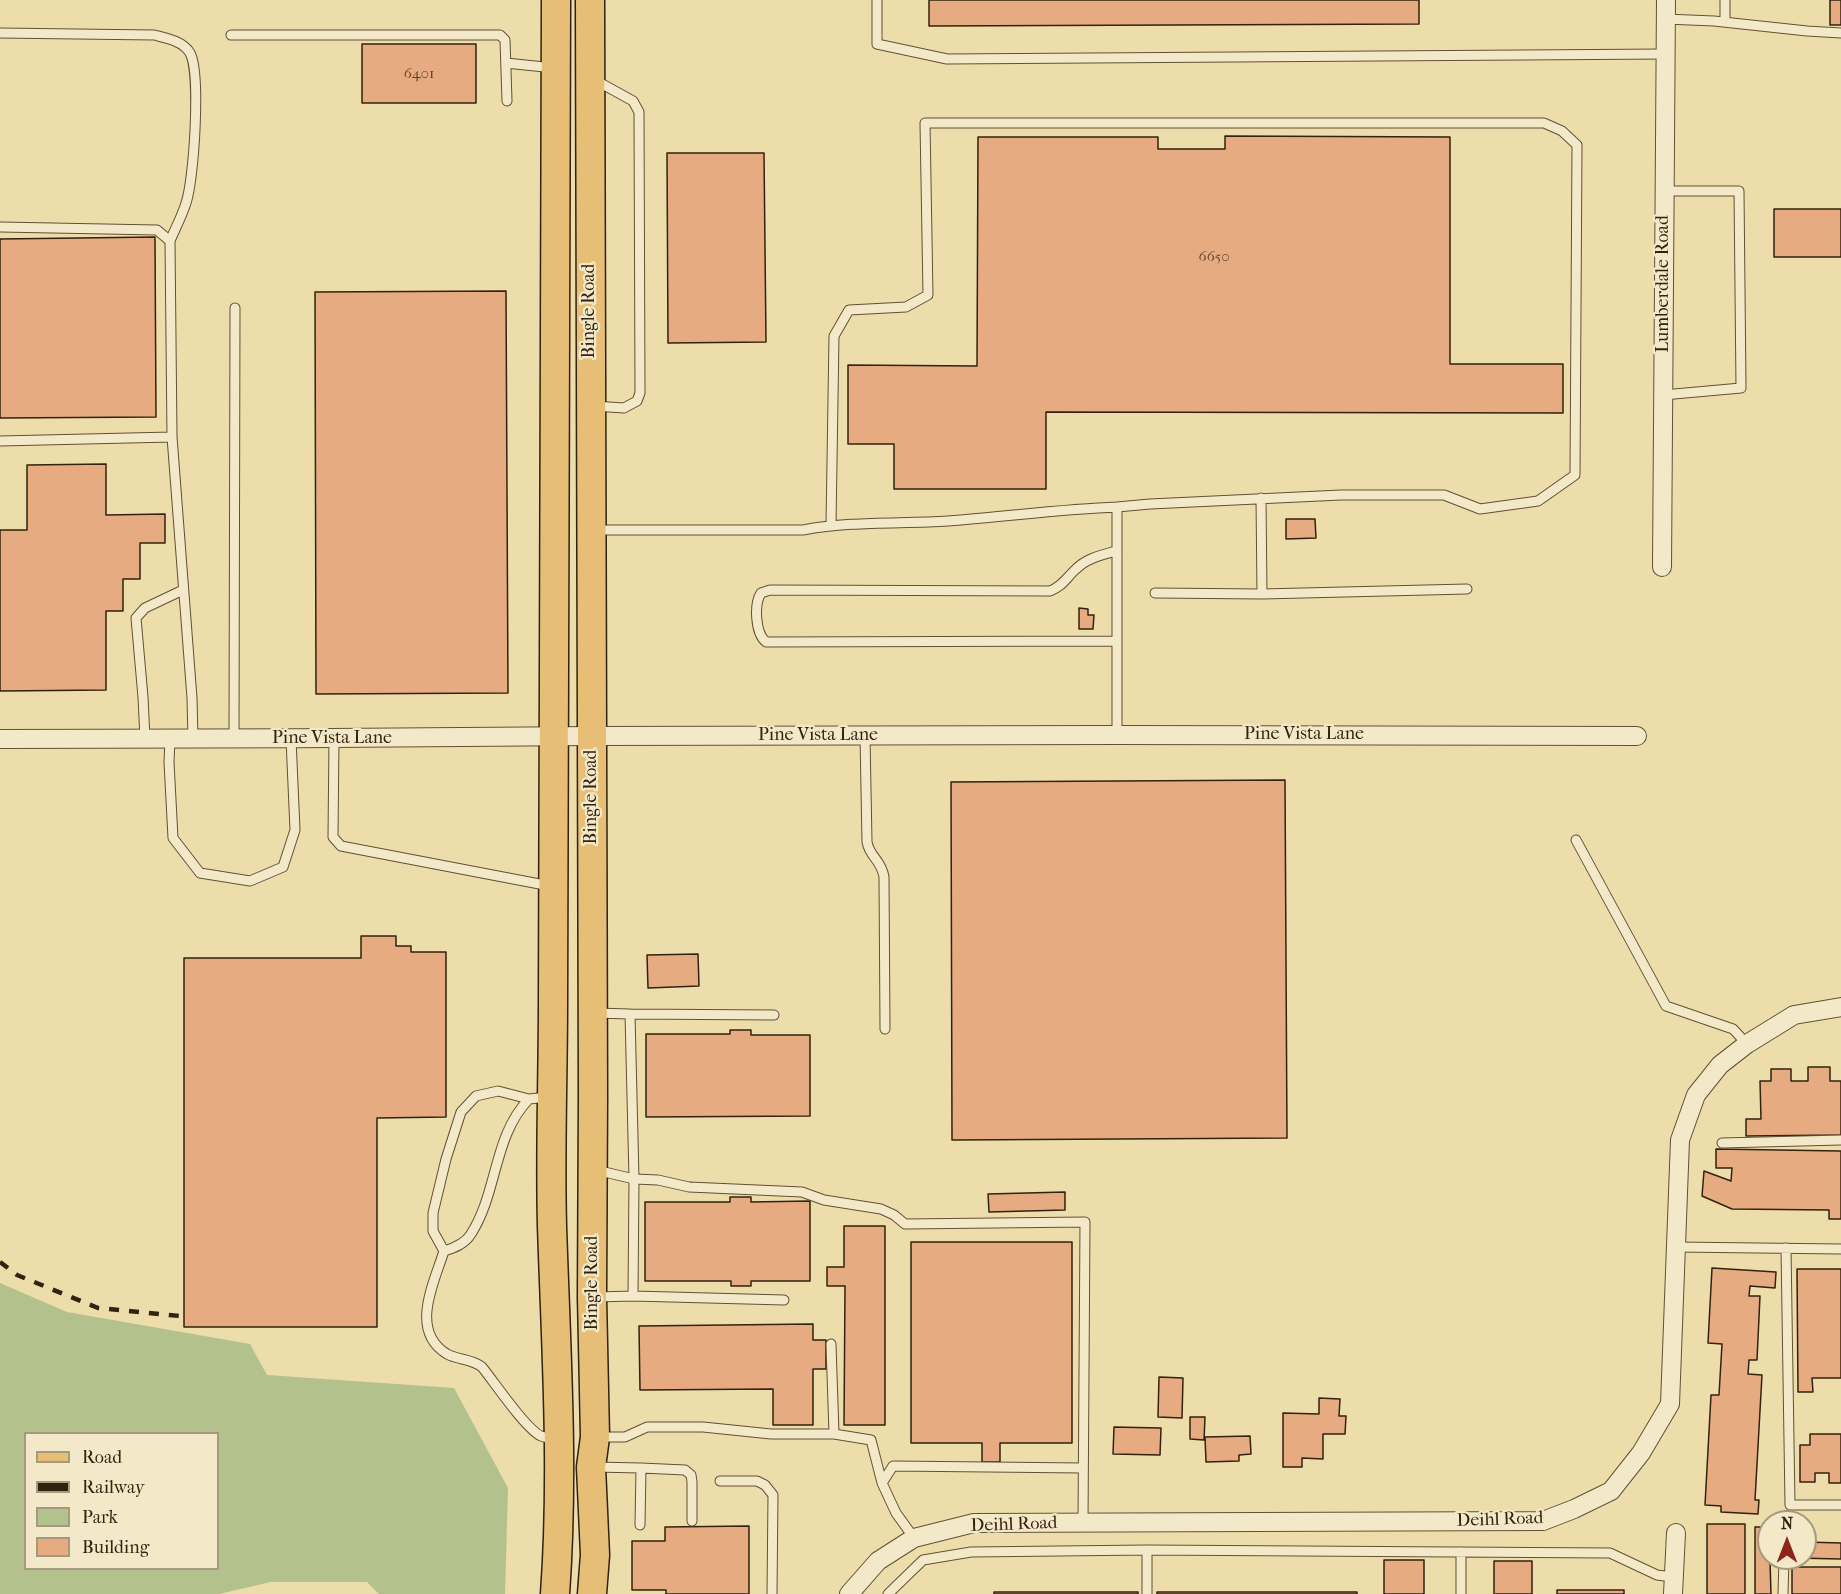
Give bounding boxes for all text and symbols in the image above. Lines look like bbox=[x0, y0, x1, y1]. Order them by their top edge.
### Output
house number: 6401 bbox=[404, 65, 434, 83]
street label: Lumberdale Road bbox=[1653, 215, 1675, 353]
house number: 6650 bbox=[1199, 248, 1229, 266]
street label: Bingle Road bbox=[579, 264, 601, 358]
street label: Pine Vista Lane bbox=[1244, 724, 1364, 746]
street label: Pine Vista Lane bbox=[758, 725, 878, 747]
street label: Pine Vista Lane bbox=[272, 728, 392, 750]
street label: Bingle Road bbox=[581, 750, 603, 844]
street label: Bingle Road bbox=[582, 1236, 604, 1330]
legend bbox=[24, 1432, 219, 1570]
text: Road bbox=[82, 1447, 122, 1468]
text: Railway bbox=[82, 1477, 145, 1498]
text: Park bbox=[82, 1507, 118, 1528]
street label: Deihl Road bbox=[1456, 1508, 1544, 1532]
north arrow bbox=[1757, 1510, 1817, 1570]
street label: Deihl Road bbox=[970, 1513, 1058, 1537]
text: N bbox=[1781, 1514, 1793, 1533]
text: Building bbox=[82, 1537, 149, 1558]

